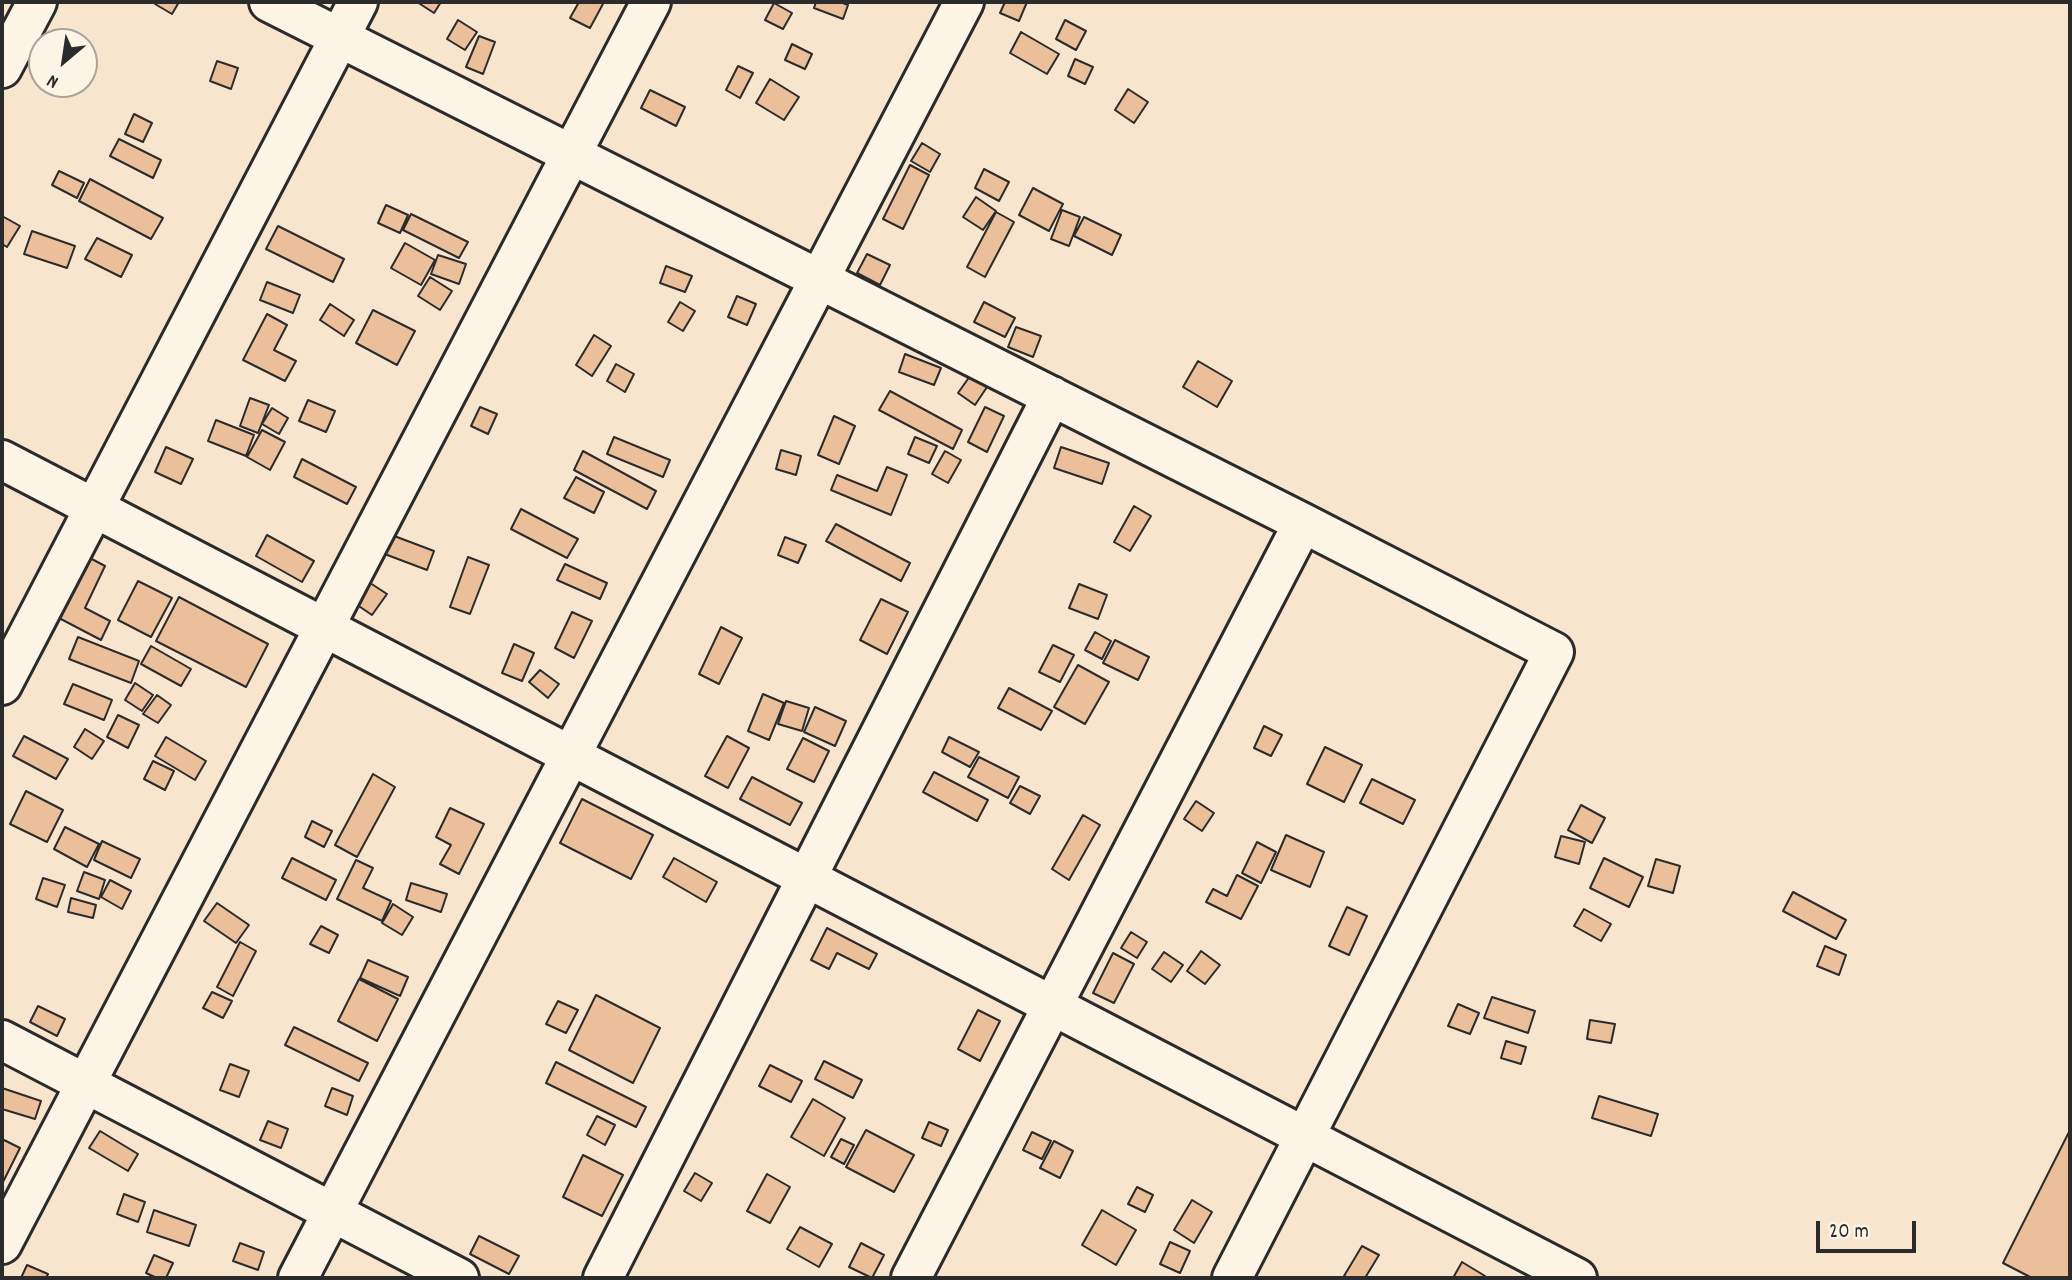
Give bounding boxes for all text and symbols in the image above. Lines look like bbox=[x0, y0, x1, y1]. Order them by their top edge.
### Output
north arrow bbox=[28, 28, 98, 98]
text: N bbox=[43, 66, 64, 94]
scale bar bbox=[1820, 1206, 1920, 1250]
text: 20 m bbox=[1829, 1218, 1869, 1248]

